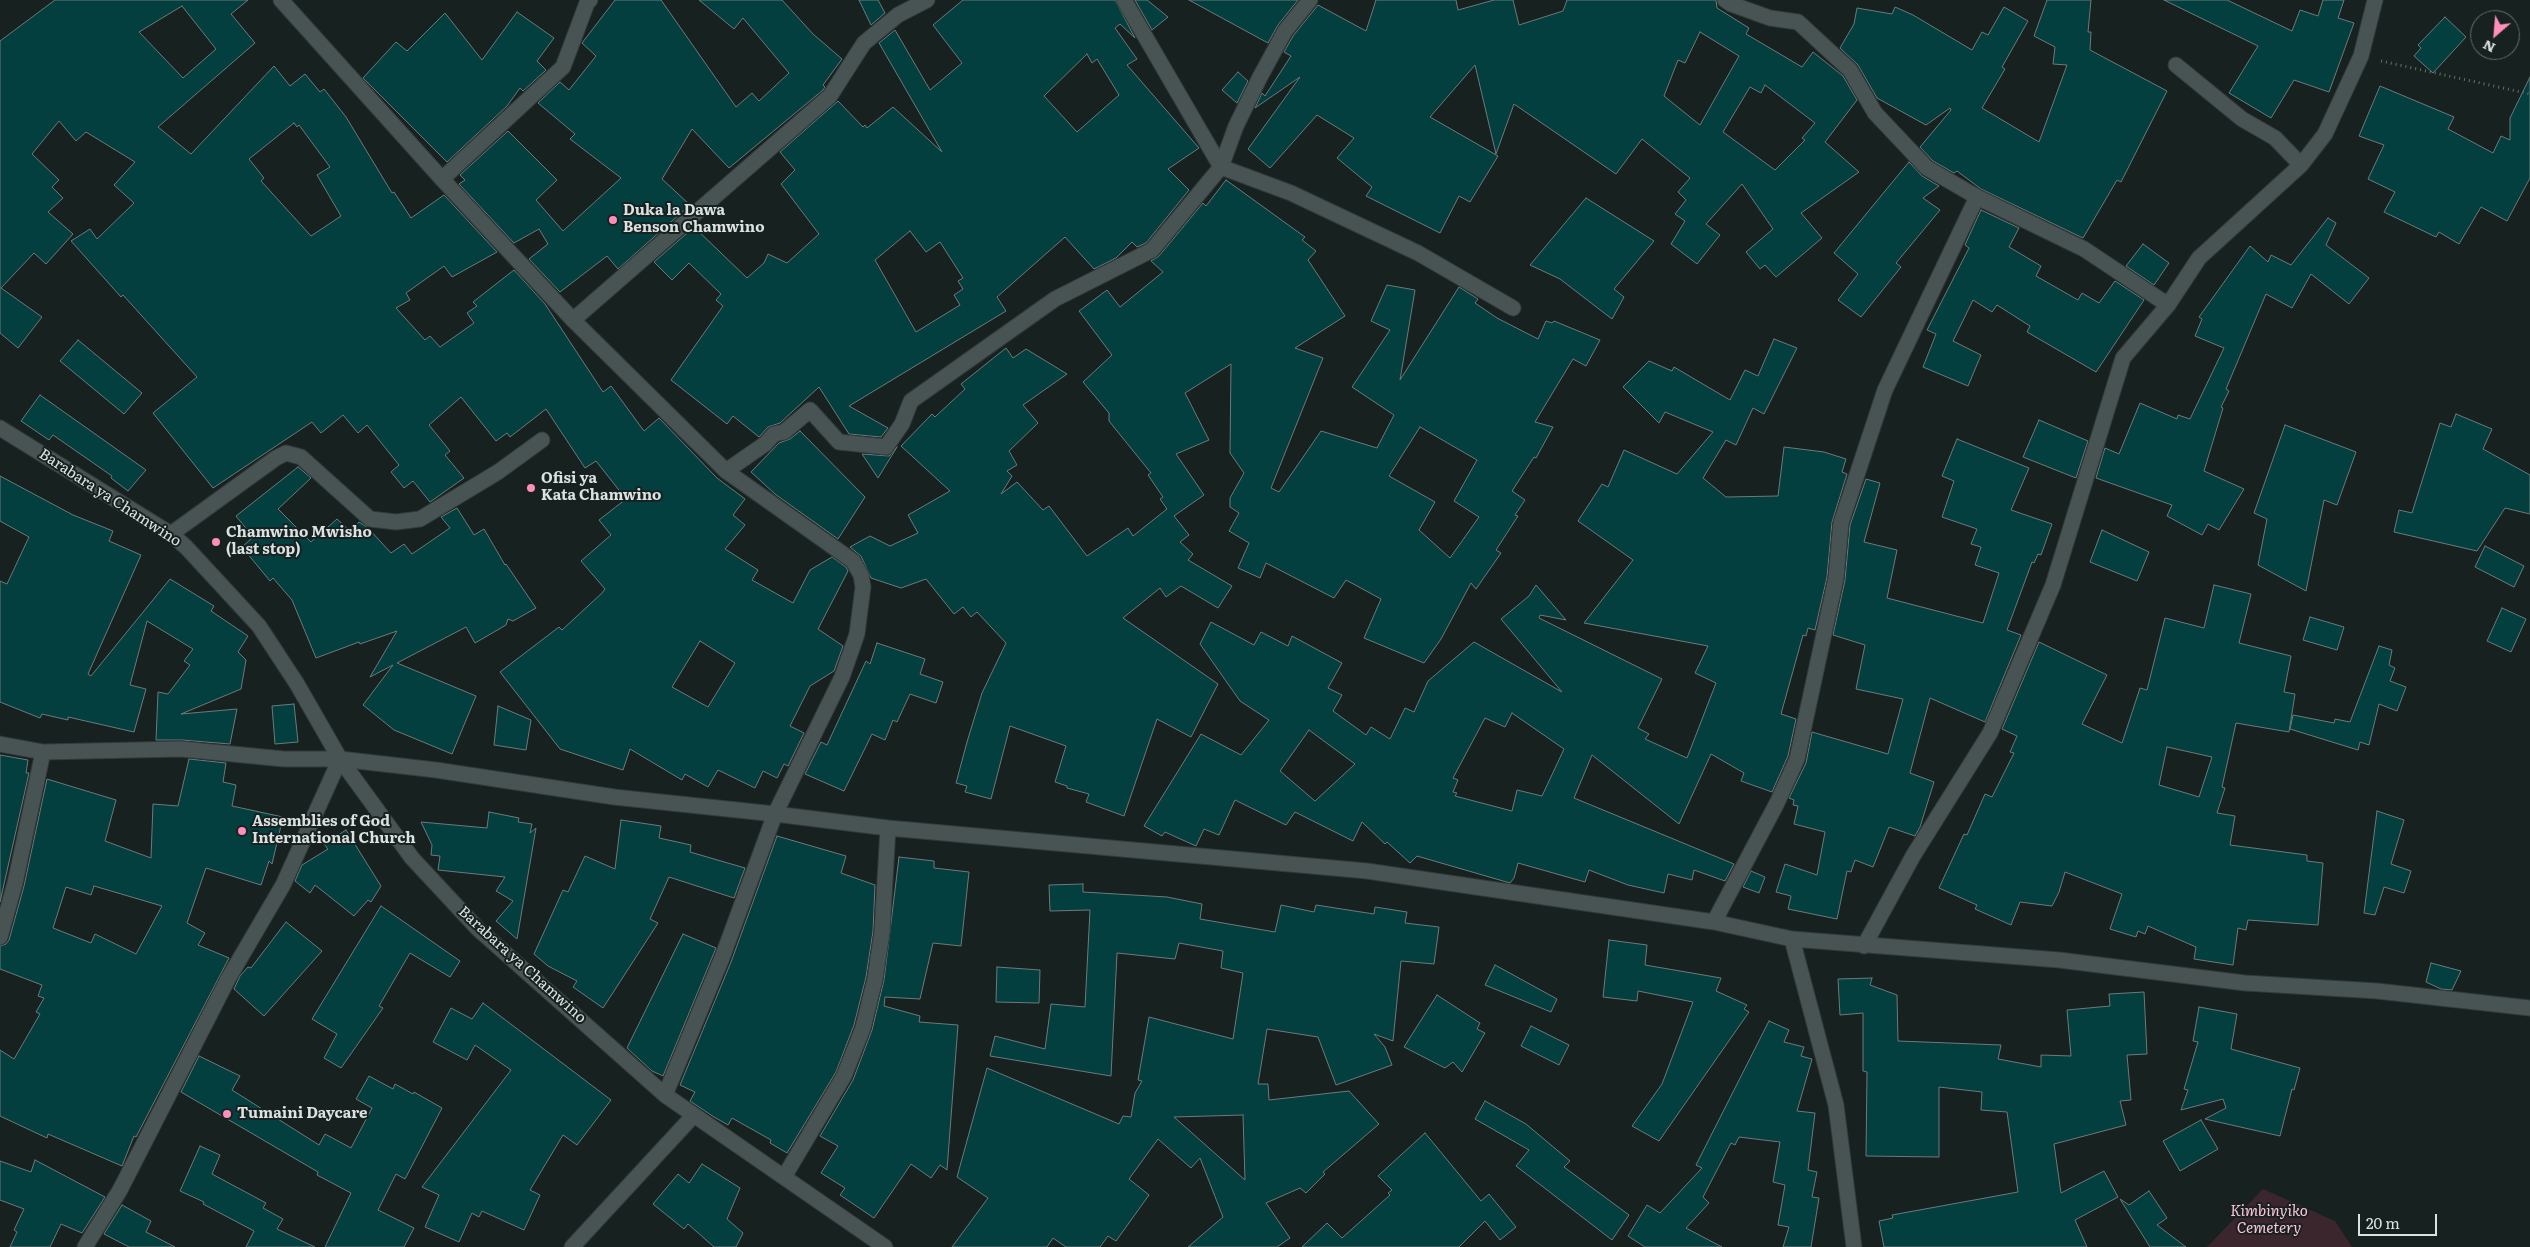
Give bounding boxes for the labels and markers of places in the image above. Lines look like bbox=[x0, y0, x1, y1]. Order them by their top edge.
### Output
place label: Duka la Dawa Benson Chamwino bbox=[623, 202, 765, 237]
marker: Duka la Dawa Benson Chamwino bbox=[607, 214, 619, 226]
place label: Ofisi ya Kata Chamwino bbox=[541, 470, 661, 505]
marker: Ofisi ya Kata Chamwino bbox=[525, 482, 537, 494]
place label: Chamwino Mwisho (last stop) bbox=[226, 524, 372, 559]
marker: Chamwino Mwisho (last stop) bbox=[210, 536, 222, 548]
place label: Assemblies of God International Church bbox=[252, 813, 416, 848]
marker: Assemblies of God International Church bbox=[236, 825, 248, 837]
place label: Tumaini Daycare bbox=[237, 1105, 368, 1123]
marker: Tumaini Daycare bbox=[221, 1108, 233, 1120]

